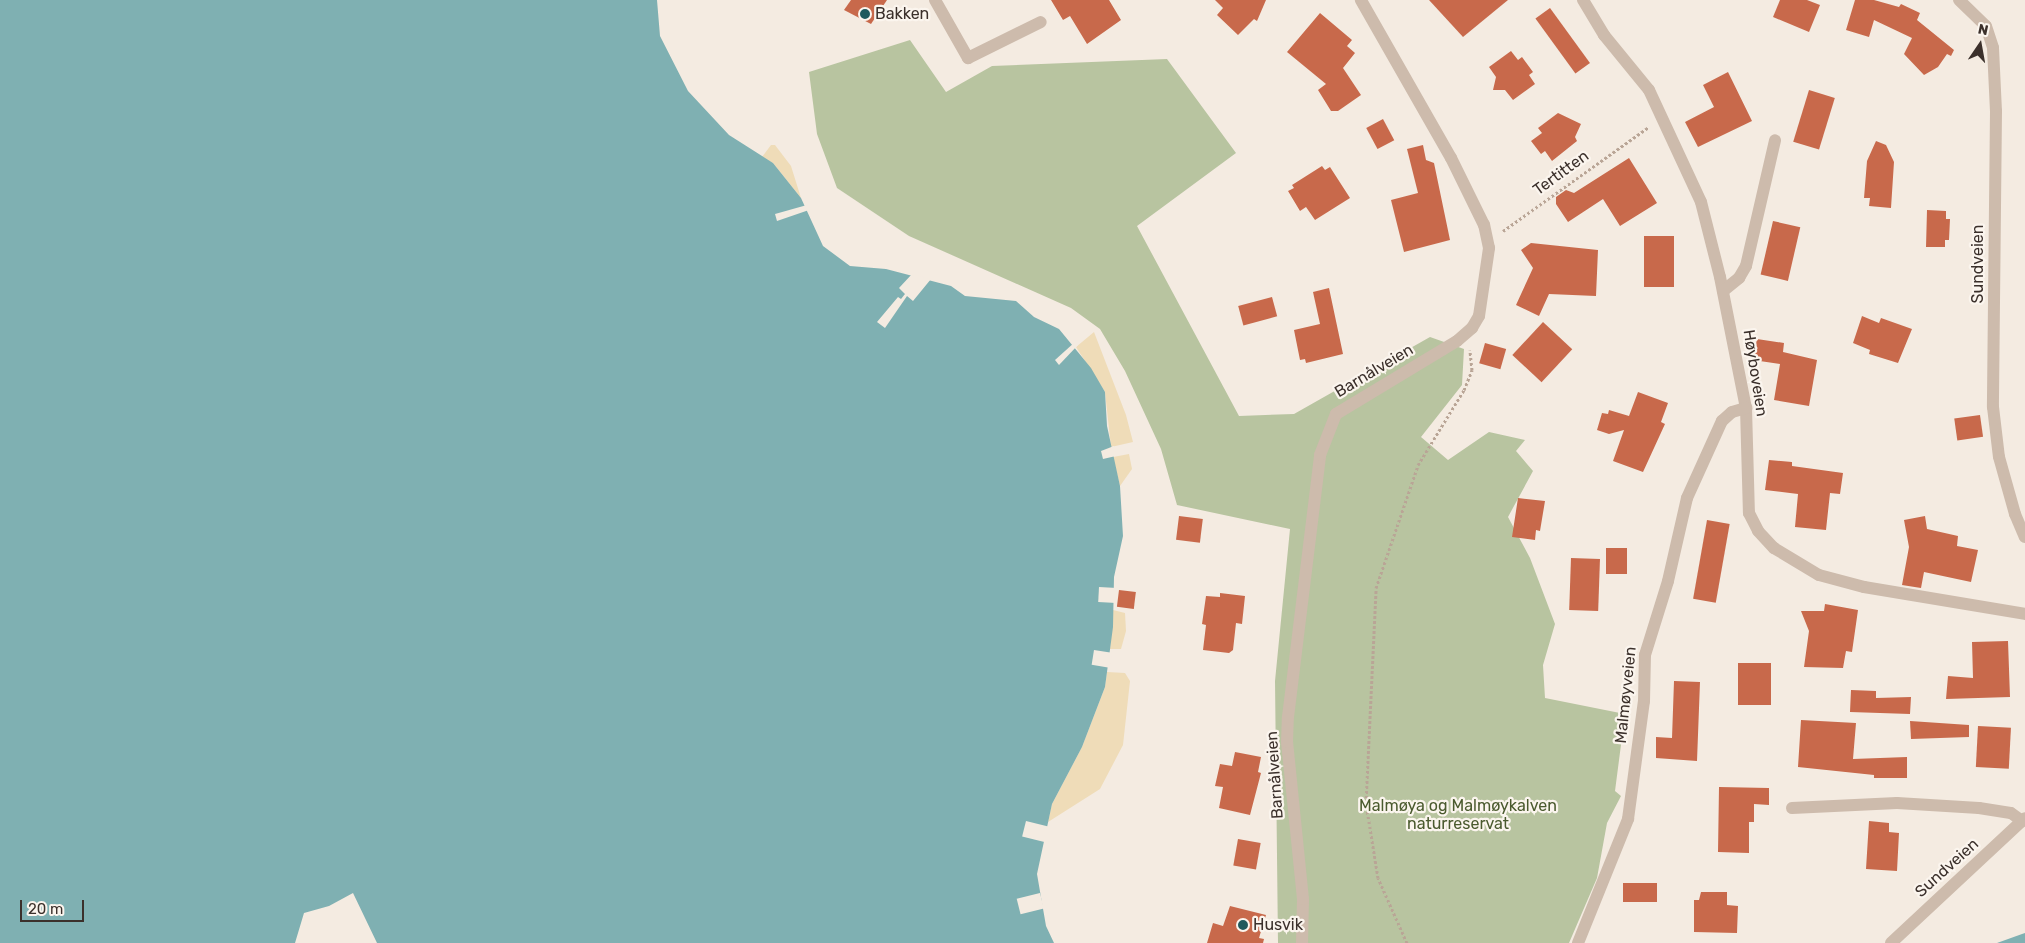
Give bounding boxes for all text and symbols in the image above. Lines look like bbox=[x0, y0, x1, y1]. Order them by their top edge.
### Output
place label: Bakken bbox=[875, 4, 929, 24]
marker: Bakken bbox=[859, 8, 871, 20]
north arrow bbox=[1955, 20, 2005, 70]
text: N bbox=[1977, 20, 1990, 39]
street label: Tertitten bbox=[1529, 146, 1593, 200]
street label: Sundveien bbox=[1968, 225, 1988, 303]
street label: Høyboveien bbox=[1739, 328, 1771, 418]
street label: Barnålveien bbox=[1331, 340, 1417, 402]
street label: Malmøyveien bbox=[1611, 646, 1641, 744]
street label: Barnålveien bbox=[1262, 730, 1288, 820]
park label: Malmøya og Malmøykalven naturreservat bbox=[1359, 796, 1557, 834]
street label: Sundveien bbox=[1911, 834, 1983, 902]
scale bar bbox=[22, 890, 86, 922]
text: 20 m bbox=[28, 900, 63, 918]
place label: Husvik bbox=[1253, 915, 1303, 935]
marker: Husvik bbox=[1237, 919, 1249, 931]

